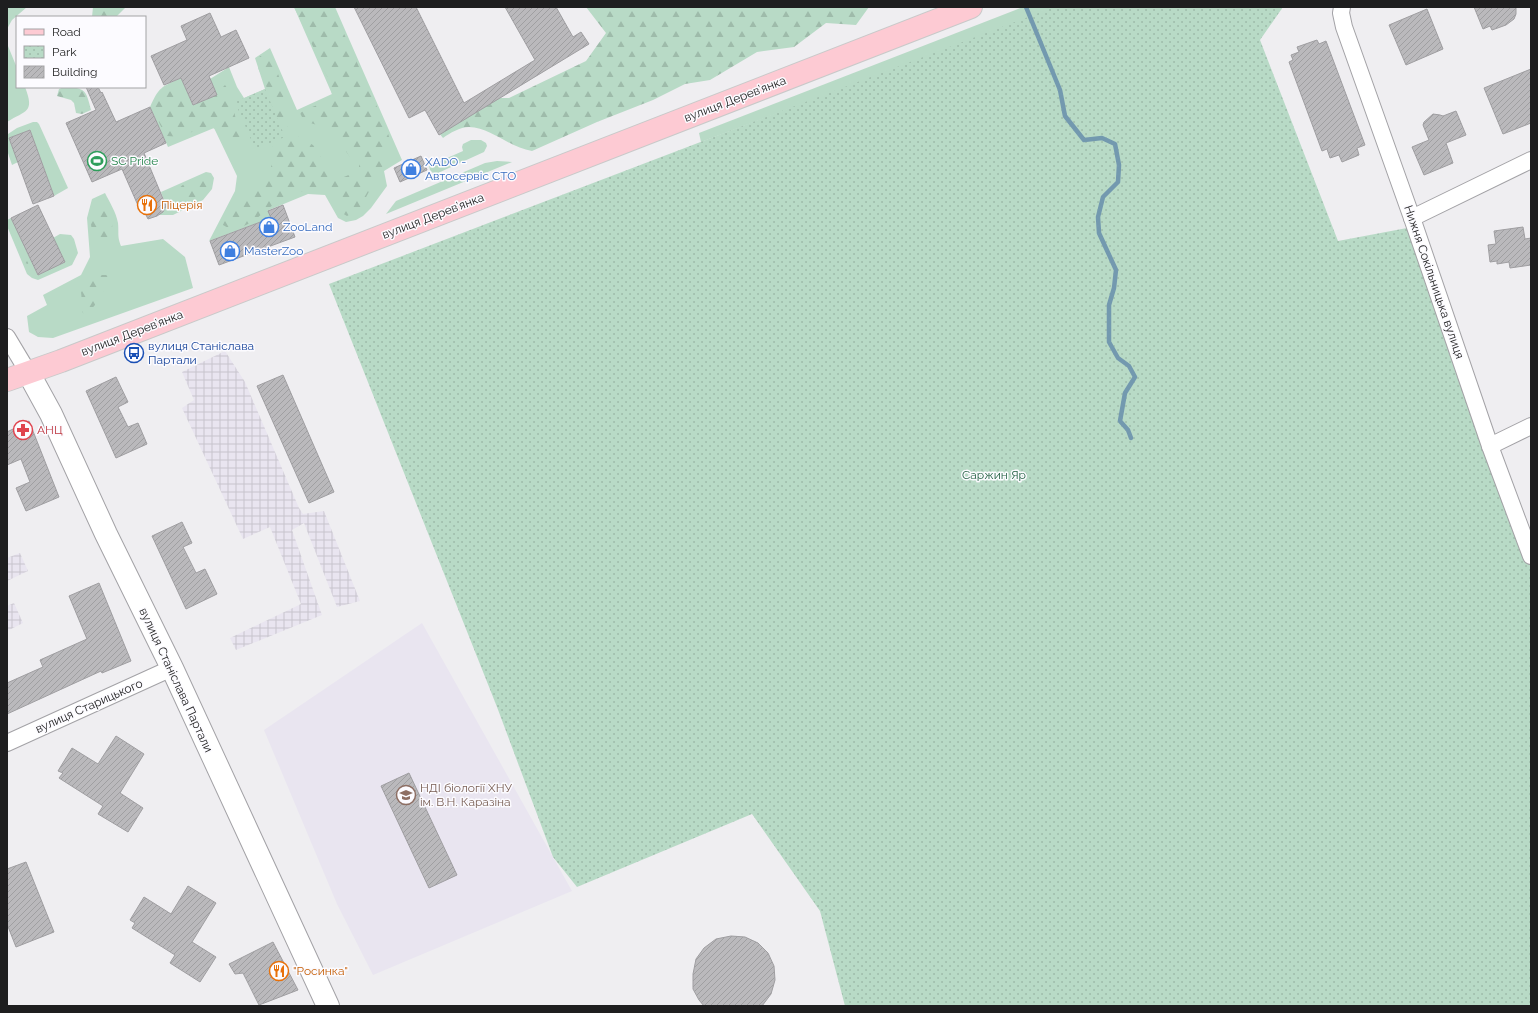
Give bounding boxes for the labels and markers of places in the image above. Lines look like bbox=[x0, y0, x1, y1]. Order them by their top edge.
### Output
sports icon: SC Pride bbox=[86, 150, 108, 172]
place label: SC Pride bbox=[111, 154, 158, 168]
place label: XADO - Автосервіс СТО bbox=[425, 155, 516, 183]
shop icon: XADO - Автосервіс СТО bbox=[400, 158, 422, 180]
restaurant icon: Піцерія bbox=[136, 194, 158, 216]
place label: Піцерія bbox=[161, 198, 202, 212]
shop icon: ZooLand bbox=[258, 216, 280, 238]
place label: ZooLand bbox=[283, 220, 333, 234]
shop icon: MasterZoo bbox=[219, 240, 241, 262]
place label: MasterZoo bbox=[244, 244, 303, 258]
place label: вулиця Станіслава Партали bbox=[148, 339, 254, 367]
bus stop icon: вулиця Станіслава Партали bbox=[123, 342, 145, 364]
pharmacy icon: АНЦ bbox=[12, 419, 34, 441]
place label: АНЦ bbox=[37, 423, 63, 437]
place label: НДІ біології ХНУ ім. В.Н. Каразіна bbox=[420, 781, 512, 809]
school or university icon: НДІ біології ХНУ ім. В.Н. Каразіна bbox=[395, 784, 417, 806]
restaurant icon: "Росинка" bbox=[268, 960, 290, 982]
place label: "Росинка" bbox=[293, 964, 348, 978]

